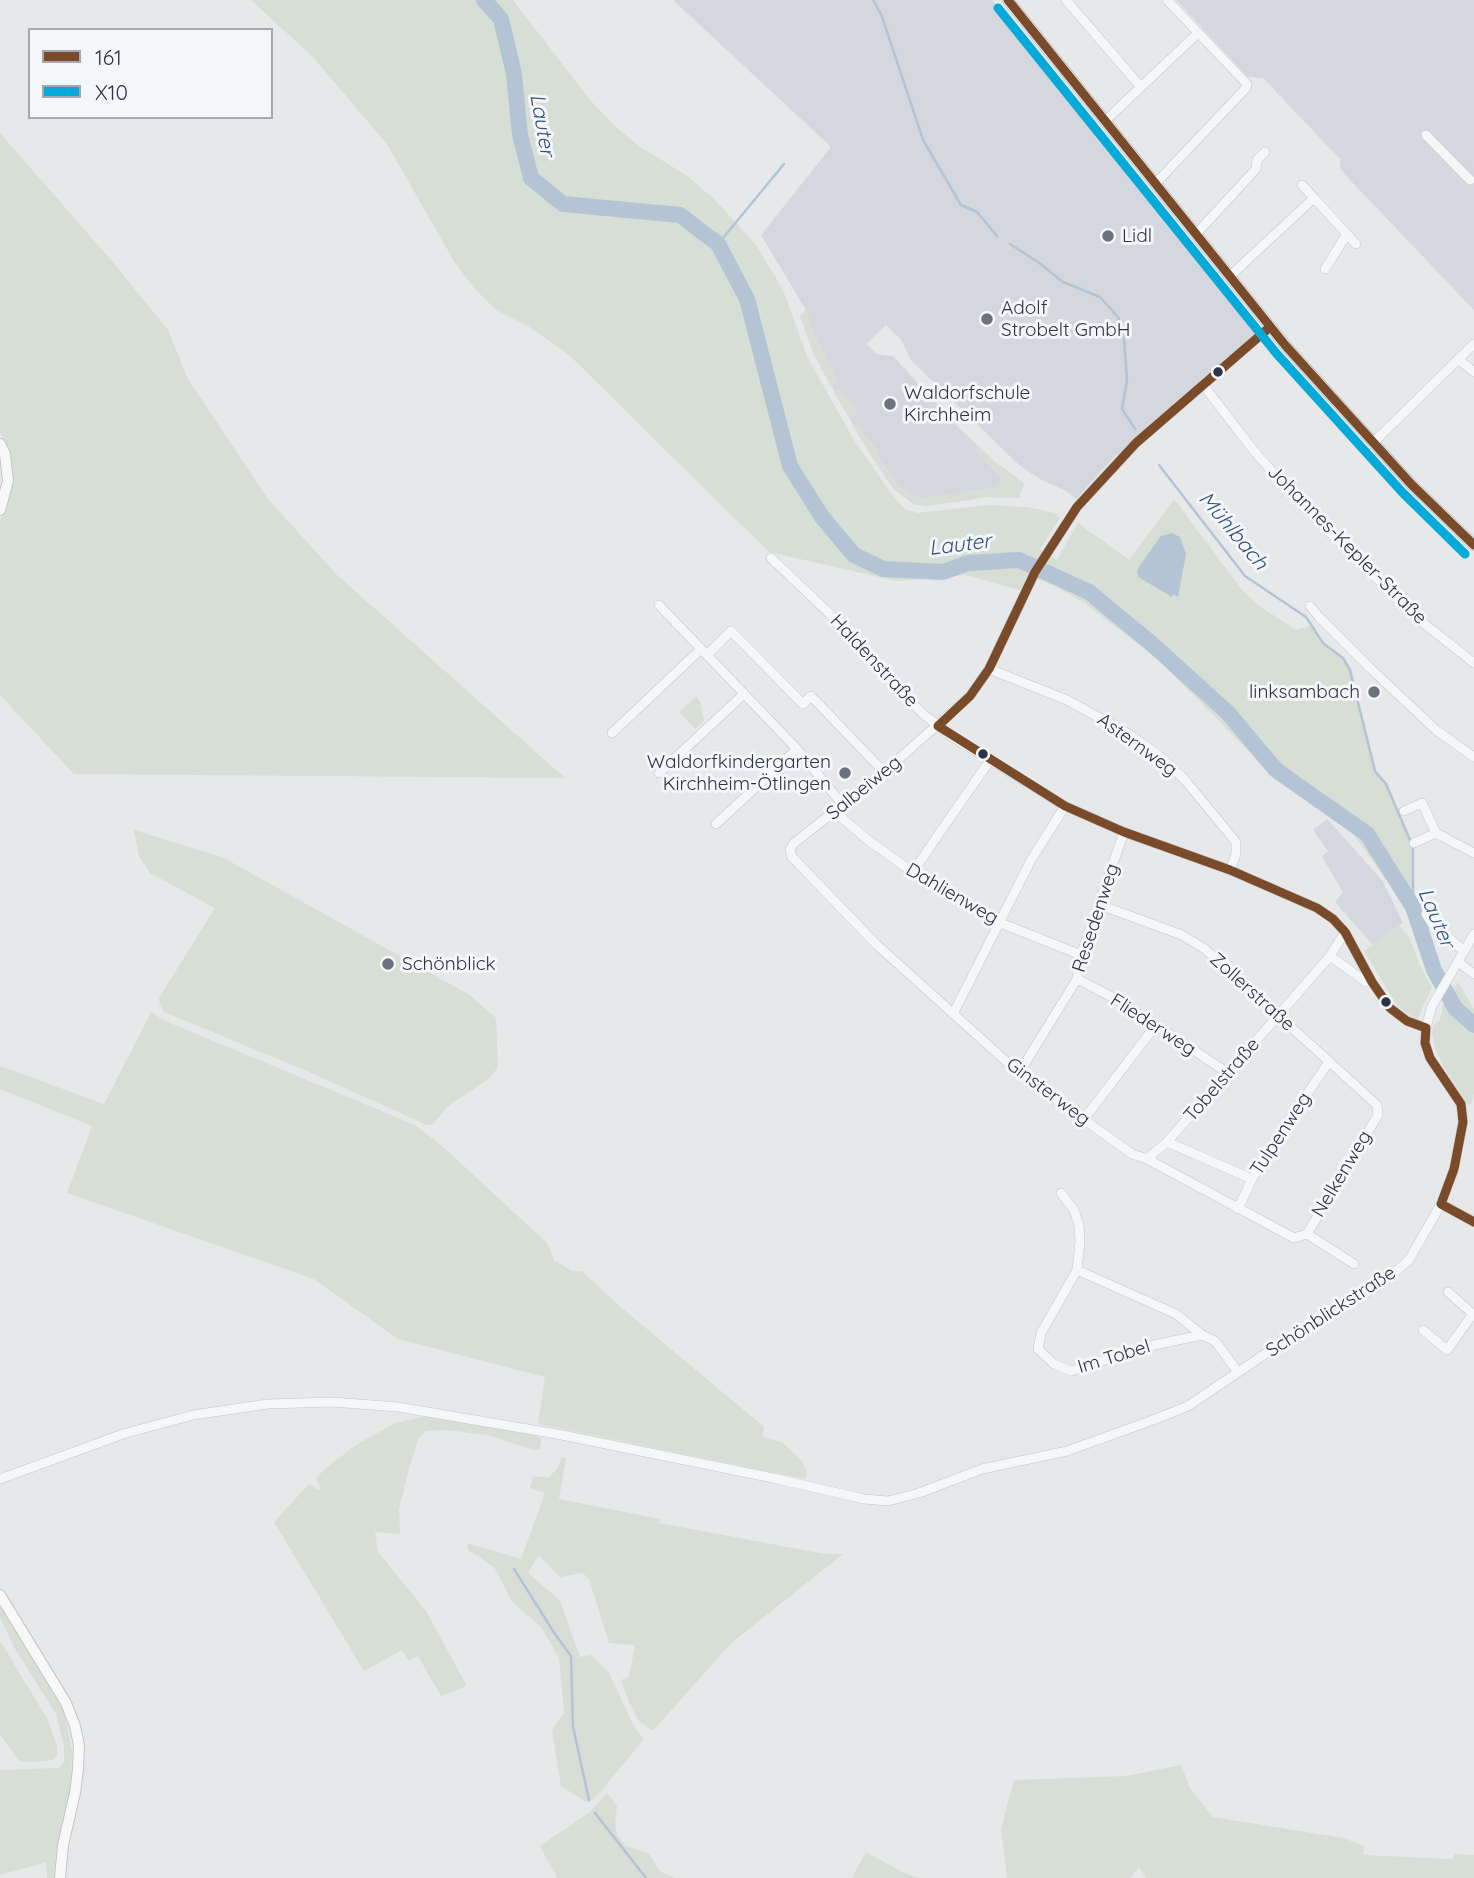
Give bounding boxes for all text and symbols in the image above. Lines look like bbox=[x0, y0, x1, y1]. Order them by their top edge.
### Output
legend bbox=[28, 28, 273, 119]
text: 161 bbox=[95, 44, 122, 70]
text: X10 bbox=[95, 79, 128, 105]
water label: Lauter bbox=[524, 92, 560, 158]
place label: Lidl bbox=[1122, 225, 1152, 247]
marker: Lidl bbox=[1100, 228, 1116, 244]
place label: Adolf Strobelt GmbH bbox=[1001, 297, 1130, 341]
marker: Adolf Strobelt GmbH bbox=[979, 311, 995, 327]
unlabelled marker bbox=[1211, 365, 1225, 379]
place label: Waldorfschule Kirchheim bbox=[904, 382, 1030, 426]
marker: Waldorfschule Kirchheim bbox=[882, 396, 898, 412]
street label: Johannes-Kepler-Straße bbox=[1263, 461, 1431, 629]
water label: Mühlbach bbox=[1193, 487, 1273, 575]
water label: Lauter bbox=[927, 529, 993, 561]
street label: Haldenstraße bbox=[825, 610, 923, 712]
place label: linksambach bbox=[1249, 681, 1360, 703]
marker: linksambach bbox=[1366, 684, 1382, 700]
street label: Asternweg bbox=[1093, 708, 1181, 782]
unlabelled marker bbox=[976, 747, 990, 761]
place label: Waldorfkindergarten Kirchheim-Ötlingen bbox=[647, 751, 831, 795]
street label: Salbeiweg bbox=[822, 751, 906, 825]
marker: Waldorfkindergarten Kirchheim-Ötlingen bbox=[837, 765, 853, 781]
street label: Dahlienweg bbox=[902, 858, 1002, 930]
street label: Resedenweg bbox=[1068, 861, 1124, 975]
water label: Lauter bbox=[1412, 884, 1460, 952]
street label: Zollerstraße bbox=[1205, 948, 1299, 1036]
place label: Schönblick bbox=[402, 953, 496, 975]
marker: Schönblick bbox=[380, 956, 396, 972]
street label: Fliederweg bbox=[1106, 989, 1200, 1061]
unlabelled marker bbox=[1379, 995, 1393, 1009]
street label: Tobelstraße bbox=[1179, 1033, 1265, 1127]
street label: Ginsterweg bbox=[1001, 1053, 1095, 1131]
street label: Tulpenweg bbox=[1246, 1088, 1316, 1180]
street label: Nelkenweg bbox=[1307, 1126, 1377, 1222]
street label: Schönblickstraße bbox=[1262, 1262, 1400, 1362]
street label: Im Tobel bbox=[1075, 1335, 1153, 1379]

